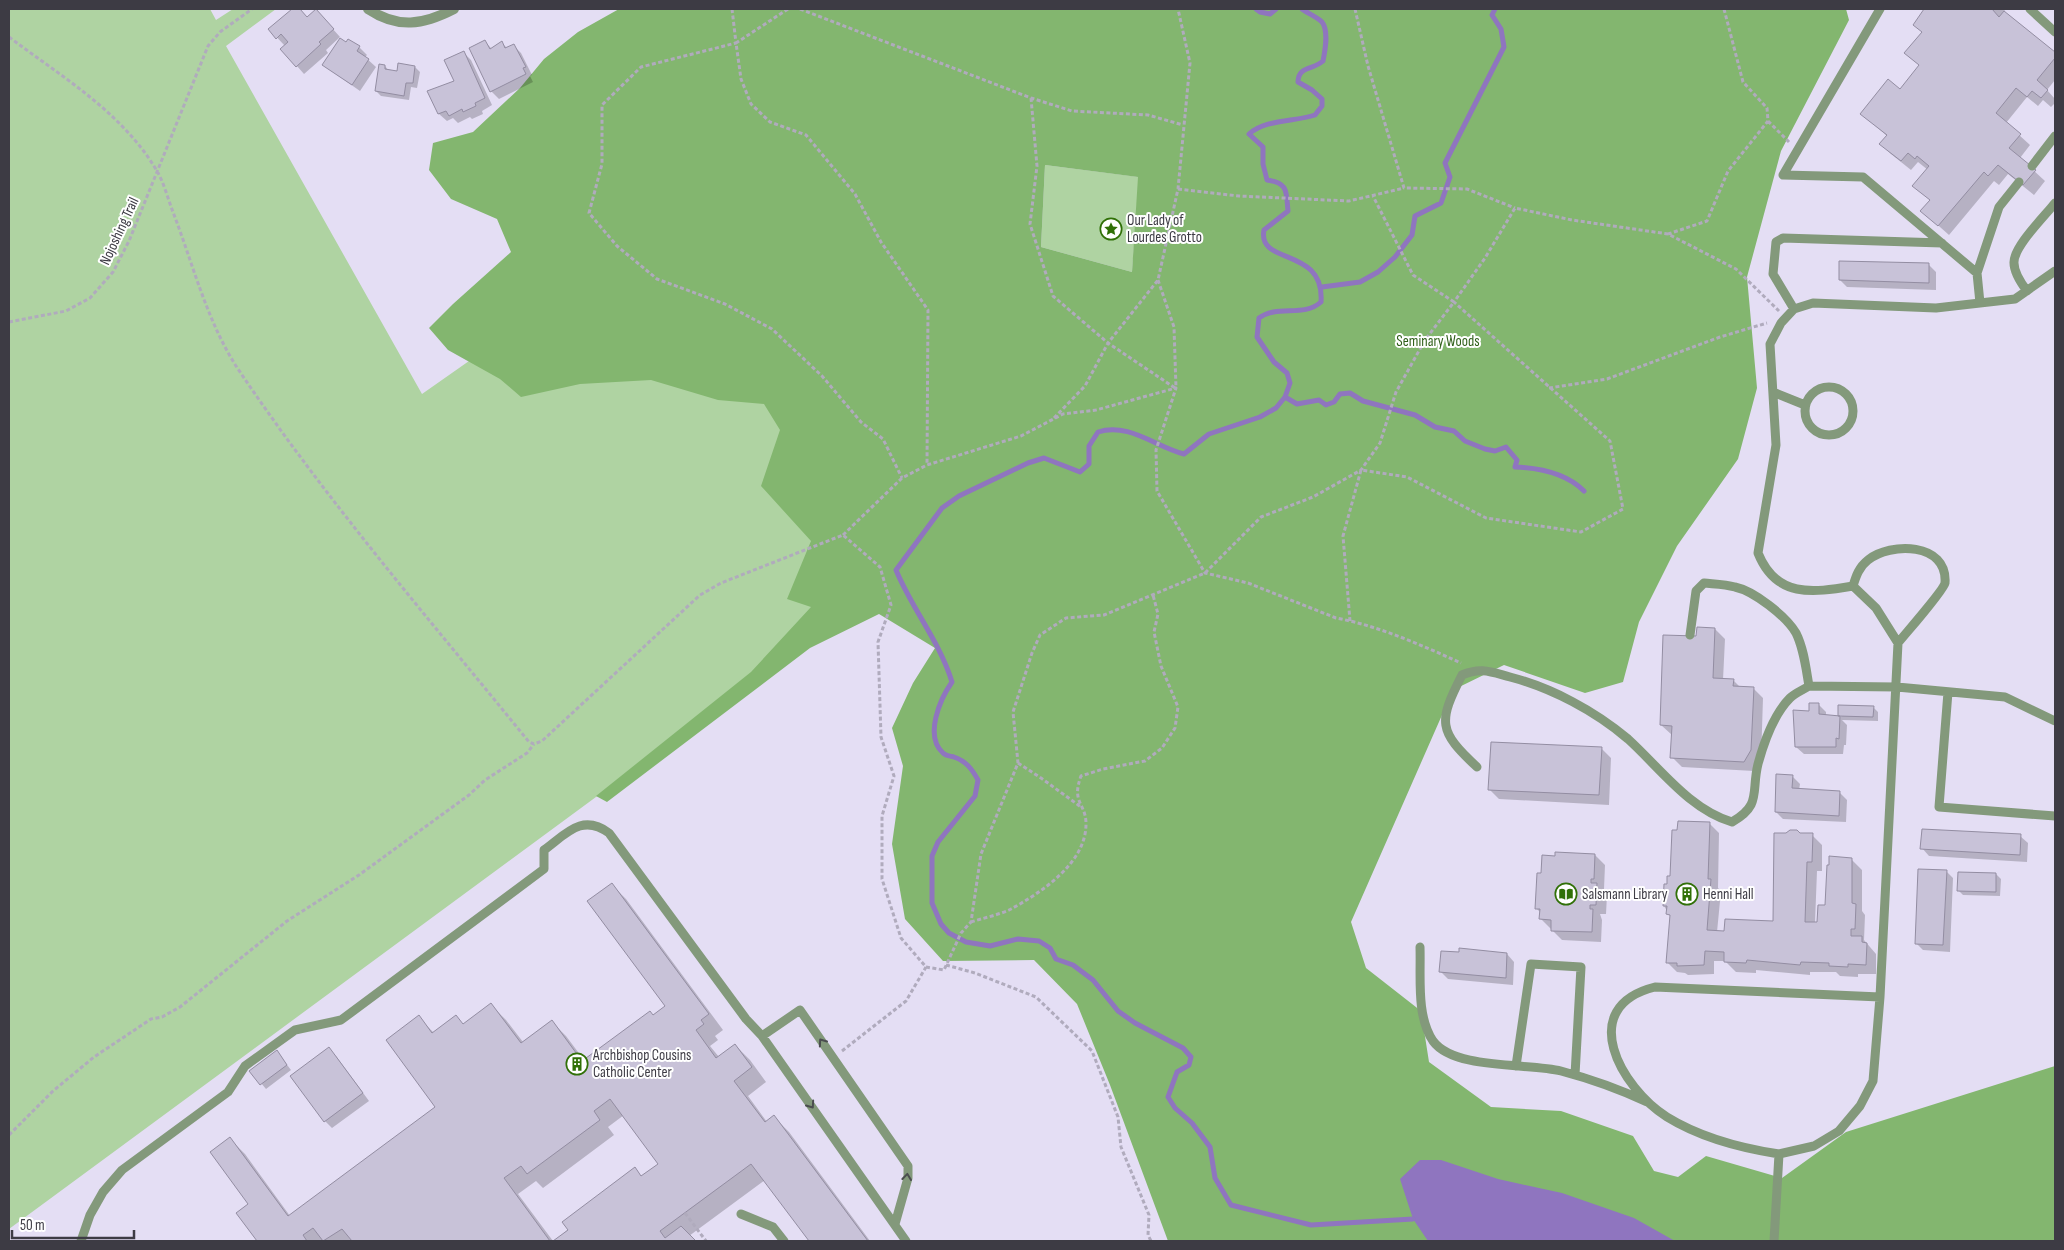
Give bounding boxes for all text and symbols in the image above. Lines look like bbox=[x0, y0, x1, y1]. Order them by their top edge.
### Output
street label: Nojoshing Trail bbox=[96, 194, 143, 268]
place label: Our Lady of Lourdes Grotto bbox=[1127, 211, 1202, 247]
place icon: Our Lady of Lourdes Grotto bbox=[1099, 217, 1123, 241]
park label: Seminary Woods bbox=[1396, 332, 1480, 351]
library icon: Salsmann Library bbox=[1554, 882, 1578, 906]
building icon: Henni Hall bbox=[1675, 882, 1699, 906]
place label: Salsmann Library bbox=[1582, 885, 1668, 904]
place label: Henni Hall bbox=[1703, 885, 1754, 904]
one-way arrow bbox=[819, 1038, 828, 1047]
place label: Archbishop Cousins Catholic Center bbox=[592, 1046, 691, 1082]
building icon: Archbishop Cousins Catholic Center bbox=[565, 1052, 589, 1076]
one-way arrow bbox=[805, 1099, 813, 1108]
one-way arrow bbox=[901, 1173, 911, 1182]
scale bar bbox=[12, 1208, 135, 1240]
text: 50 m bbox=[20, 1216, 45, 1235]

